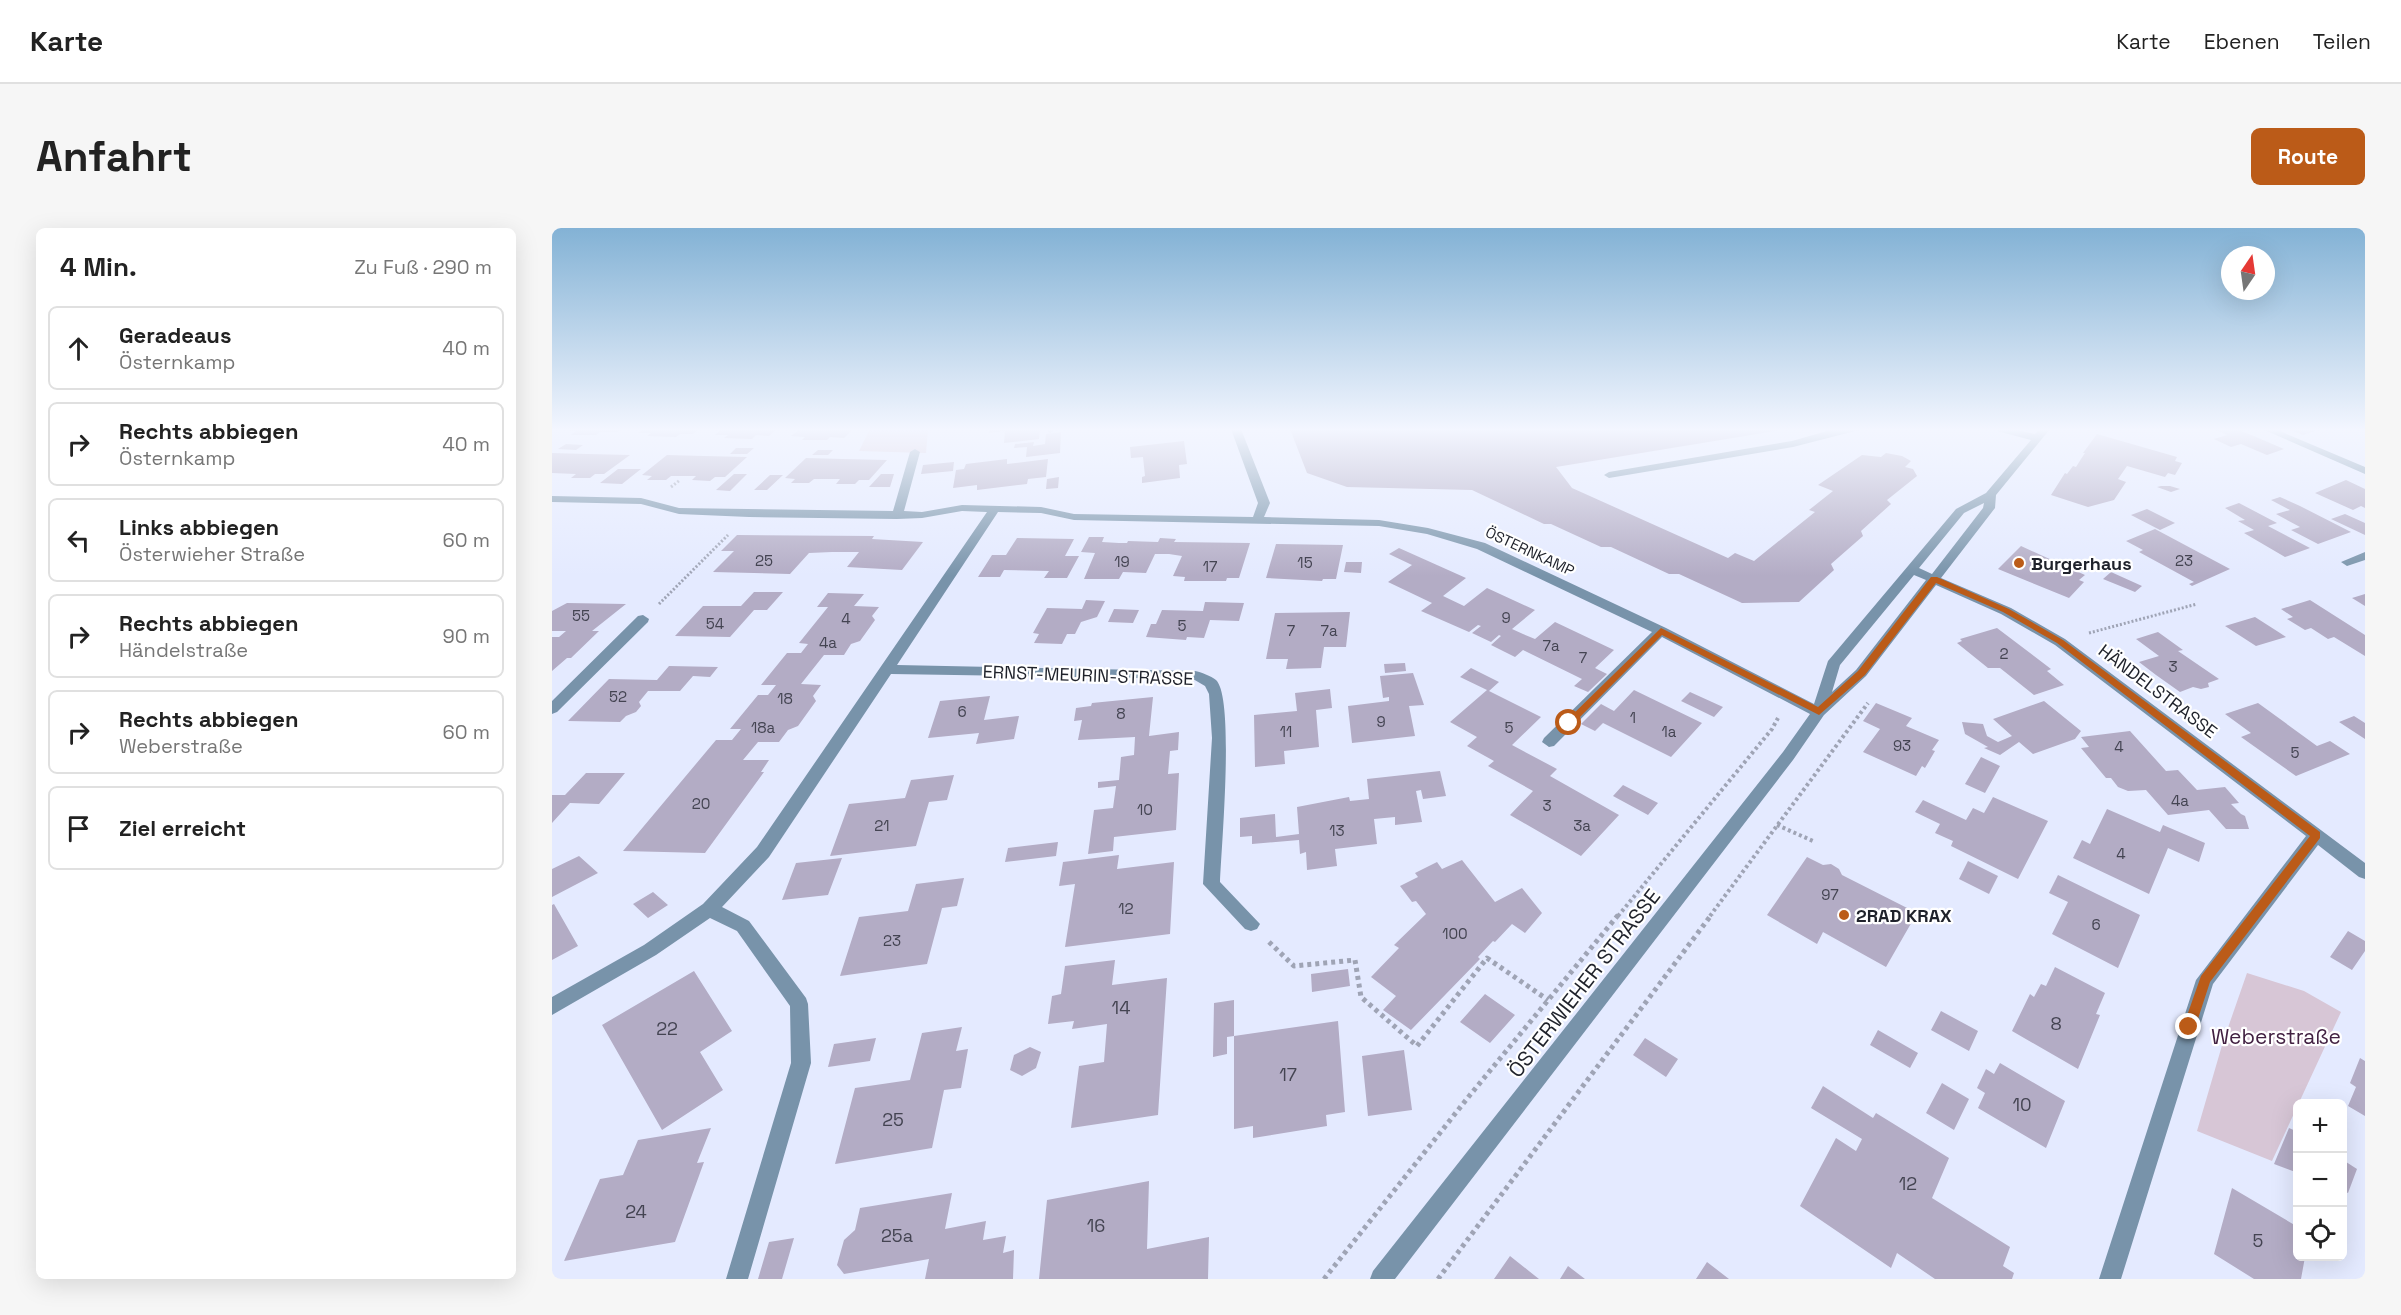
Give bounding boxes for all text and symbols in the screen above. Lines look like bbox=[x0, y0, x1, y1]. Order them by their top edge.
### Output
text: Karte bbox=[30, 23, 103, 59]
text: Karte bbox=[2116, 28, 2171, 55]
text: Ebenen bbox=[2204, 28, 2280, 55]
text: Teilen bbox=[2313, 28, 2371, 55]
button: Route bbox=[2251, 128, 2365, 185]
text: Anfahrt bbox=[36, 130, 192, 183]
north arrow bbox=[2221, 246, 2275, 300]
text: 4 Min. bbox=[60, 250, 137, 284]
text: Zu Fuß · 290 m bbox=[354, 254, 492, 280]
text: Geradeaus bbox=[119, 321, 231, 349]
icon: ahead bbox=[62, 332, 95, 365]
text: 40 m bbox=[442, 335, 490, 361]
text: Östernkamp bbox=[119, 349, 235, 375]
text: Rechts abbiegen bbox=[119, 417, 299, 445]
icon: right bbox=[62, 428, 95, 461]
text: 40 m bbox=[442, 431, 490, 457]
text: Östernkamp bbox=[119, 445, 235, 471]
text: Links abbiegen bbox=[119, 513, 279, 541]
street label: ÖSTERNKAMP bbox=[1482, 522, 1578, 580]
icon: left bbox=[62, 524, 95, 557]
text: 60 m bbox=[443, 527, 490, 553]
text: Österwieher Straße bbox=[119, 541, 305, 567]
house number: 25 bbox=[755, 551, 773, 570]
house number: 23 bbox=[2175, 551, 2193, 570]
house number: 19 bbox=[1114, 552, 1130, 571]
place label: Burgerhaus bbox=[2031, 552, 2132, 575]
house number: 15 bbox=[1297, 553, 1313, 572]
marker: Burgerhaus bbox=[2012, 556, 2026, 570]
house number: 17 bbox=[1203, 557, 1217, 576]
house number: 55 bbox=[572, 606, 590, 625]
house number: 9 bbox=[1501, 608, 1511, 627]
text: Rechts abbiegen bbox=[119, 609, 299, 637]
house number: 4 bbox=[841, 609, 851, 628]
house number: 54 bbox=[706, 614, 724, 633]
house number: 5 bbox=[1178, 616, 1187, 635]
icon: right bbox=[62, 620, 95, 653]
house number: 7 bbox=[1287, 621, 1295, 640]
house number: 7a bbox=[1320, 621, 1338, 640]
text: 90 m bbox=[443, 623, 490, 649]
house number: 4a bbox=[819, 633, 837, 652]
house number: 7a bbox=[1542, 636, 1560, 655]
text: Händelstraße bbox=[119, 637, 248, 663]
street label: HÄNDELSTRASSE bbox=[2094, 639, 2222, 743]
house number: 2 bbox=[1999, 644, 2009, 663]
house number: 7 bbox=[1579, 648, 1587, 667]
house number: 3 bbox=[2168, 657, 2178, 676]
street label: ERNST-MEURIN-STRASSE bbox=[982, 660, 1194, 690]
house number: 52 bbox=[609, 687, 627, 706]
house number: 18 bbox=[777, 689, 793, 708]
house number: 6 bbox=[957, 702, 967, 721]
house number: 8 bbox=[1116, 704, 1126, 723]
text: Rechts abbiegen bbox=[119, 705, 299, 733]
house number: 1 bbox=[1630, 708, 1636, 727]
route start bbox=[1555, 709, 1581, 735]
house number: 9 bbox=[1376, 712, 1386, 731]
icon: right bbox=[62, 716, 95, 749]
house number: 18a bbox=[751, 718, 775, 737]
house number: 5 bbox=[1505, 718, 1514, 737]
text: 60 m bbox=[443, 719, 490, 745]
house number: 11 bbox=[1280, 722, 1292, 741]
house number: 1a bbox=[1662, 722, 1677, 741]
text: Weberstraße bbox=[119, 733, 243, 759]
house number: 93 bbox=[1893, 736, 1911, 755]
house number: 4 bbox=[2114, 737, 2124, 756]
house number: 5 bbox=[2291, 743, 2300, 762]
house number: 4a bbox=[2171, 791, 2189, 810]
house number: 20 bbox=[692, 794, 710, 813]
house number: 3 bbox=[1542, 796, 1552, 815]
house number: 10 bbox=[1137, 800, 1153, 819]
icon: arrive bbox=[62, 812, 95, 845]
text: Ziel erreicht bbox=[119, 814, 246, 842]
house number: 21 bbox=[874, 816, 890, 835]
house number: 3a bbox=[1573, 816, 1591, 835]
house number: 13 bbox=[1329, 821, 1345, 840]
house number: 4 bbox=[2116, 844, 2126, 863]
street label: ÖSTERWIEHER STRASSE bbox=[1502, 883, 1666, 1083]
house number: 97 bbox=[1821, 885, 1839, 904]
house number: 12 bbox=[1118, 899, 1134, 918]
place label: 2RAD KRAX bbox=[1856, 904, 1952, 927]
marker: 2RAD KRAX bbox=[1837, 908, 1851, 922]
house number: 6 bbox=[2091, 915, 2101, 934]
house number: 100 bbox=[1442, 924, 1468, 943]
house number: 23 bbox=[883, 931, 901, 950]
house number: 14 bbox=[1112, 996, 1130, 1019]
house number: 8 bbox=[2050, 1012, 2062, 1035]
route end bbox=[2175, 1013, 2201, 1039]
house number: 22 bbox=[656, 1017, 678, 1040]
park label: Weberstraße bbox=[2211, 1023, 2341, 1050]
house number: 17 bbox=[1279, 1063, 1297, 1086]
house number: 10 bbox=[2012, 1093, 2032, 1116]
map controls bbox=[2293, 1099, 2347, 1261]
button: + bbox=[2293, 1099, 2347, 1153]
house number: 25 bbox=[882, 1108, 904, 1131]
button: − bbox=[2293, 1153, 2347, 1207]
house number: 12 bbox=[1899, 1172, 1917, 1195]
house number: 24 bbox=[625, 1200, 647, 1223]
button: locate bbox=[2293, 1207, 2347, 1261]
house number: 16 bbox=[1087, 1214, 1105, 1237]
house number: 25a bbox=[881, 1224, 913, 1247]
house number: 5 bbox=[2253, 1229, 2263, 1252]

